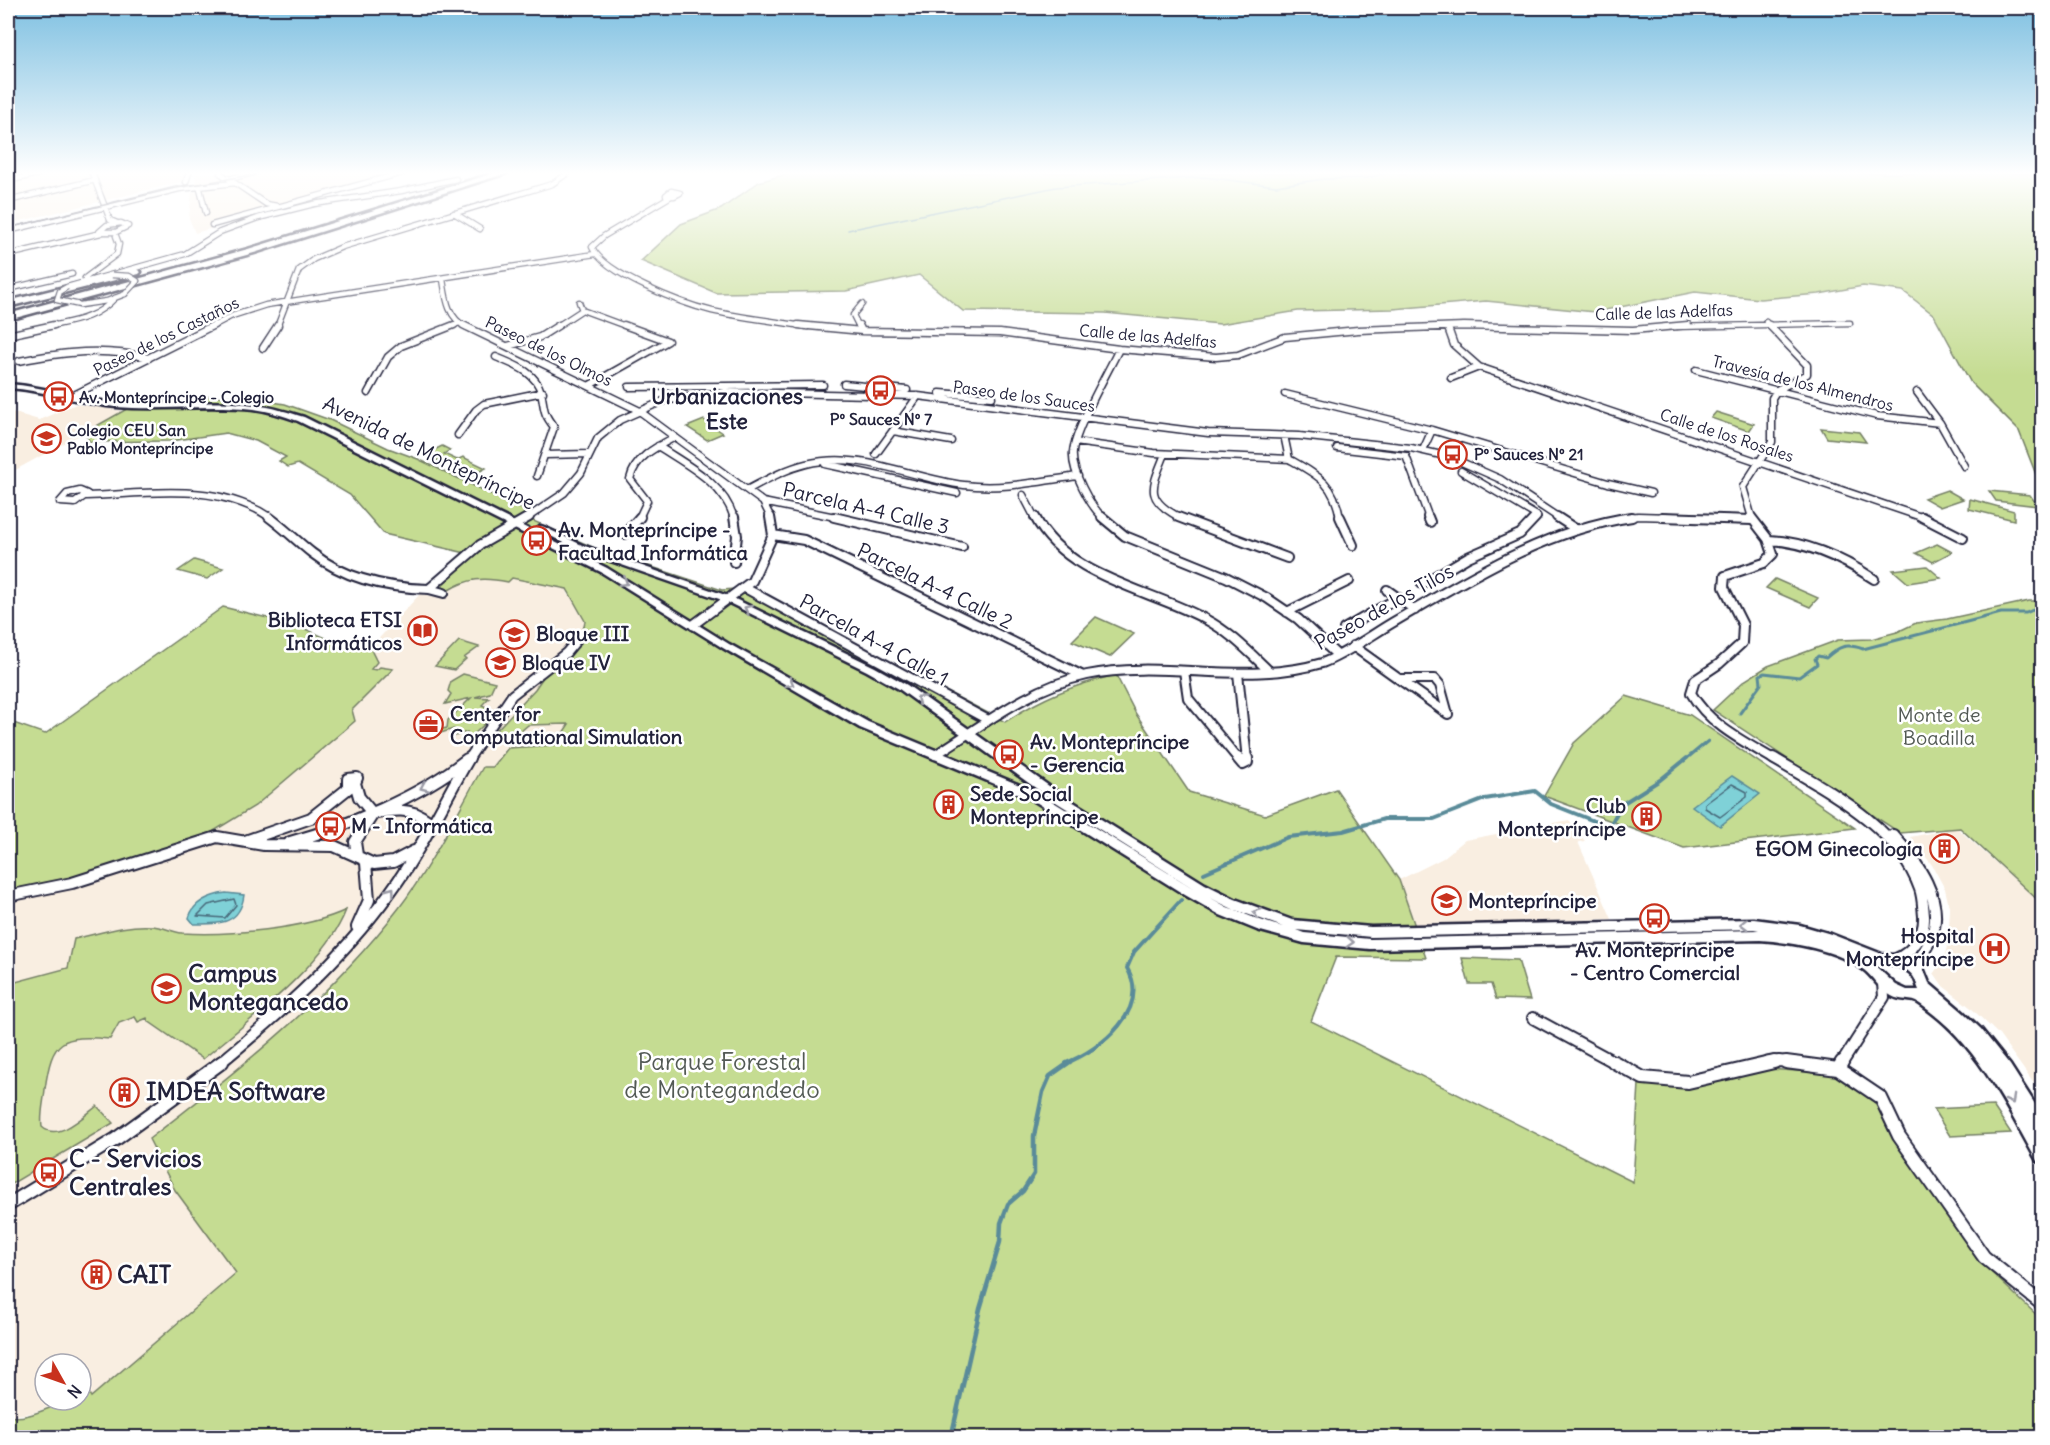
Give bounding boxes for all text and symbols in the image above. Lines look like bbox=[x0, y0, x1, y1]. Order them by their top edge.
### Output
street label: Paseo de los Castaños bbox=[90, 292, 242, 380]
street label: Calle de las Adelfas bbox=[1595, 300, 1733, 324]
street label: Paseo de los Olmos bbox=[482, 312, 616, 390]
street label: Calle de las Adelfas bbox=[1078, 320, 1218, 352]
street label: Travesía de los Almendros bbox=[1710, 351, 1896, 415]
bus stop icon: Pº Sauces Nº 7 bbox=[865, 375, 897, 407]
street label: Paseo de los Sauces bbox=[952, 376, 1096, 416]
bus stop icon: Av. Montepríncipe - Colegio bbox=[42, 381, 74, 413]
district label: Urbanizaciones Este bbox=[651, 382, 803, 435]
place label: Av. Montepríncipe - Colegio bbox=[79, 387, 274, 408]
street label: Avenida de Montepríncipe bbox=[319, 390, 539, 515]
street label: Calle de los Rosales bbox=[1658, 404, 1796, 466]
place label: Pº Sauces Nº 7 bbox=[830, 409, 932, 429]
place label: Colegio CEU San Pablo Montepríncipe bbox=[67, 420, 214, 459]
school or university icon: Colegio CEU San Pablo Montepríncipe bbox=[30, 423, 62, 455]
bus stop icon: Pº Sauces Nº 21 bbox=[1437, 438, 1469, 470]
place label: Pº Sauces Nº 21 bbox=[1474, 444, 1584, 464]
street label: Parcela A-4 Calle 3 bbox=[780, 476, 952, 539]
place label: Av. Montepríncipe - Facultad Informática bbox=[558, 517, 749, 565]
bus stop icon: Av. Montepríncipe - Facultad Informática bbox=[521, 525, 553, 557]
street label: Parcela A-4 Calle 2 bbox=[853, 537, 1017, 634]
street label: Paseo de los Tilos bbox=[1310, 558, 1458, 655]
one-way arrow bbox=[617, 574, 628, 585]
street label: Parcela A-4 Calle 1 bbox=[795, 588, 953, 691]
one-way arrow bbox=[743, 604, 754, 616]
place label: Biblioteca ETSI Informáticos bbox=[268, 607, 402, 655]
library icon: Biblioteca ETSI Informáticos bbox=[407, 615, 439, 647]
school or university icon: Bloque III bbox=[499, 618, 531, 650]
place label: Bloque III bbox=[536, 621, 629, 646]
school or university icon: Bloque IV bbox=[485, 647, 517, 679]
place label: Bloque IV bbox=[522, 650, 611, 675]
one-way arrow bbox=[784, 675, 795, 687]
one-way arrow bbox=[915, 695, 926, 706]
place label: Center for Computational Simulation bbox=[450, 701, 683, 749]
park label: Monte de Boadilla bbox=[1897, 702, 1981, 750]
office icon: Center for Computational Simulation bbox=[413, 709, 445, 741]
place label: Av. Montepríncipe - Gerencia bbox=[1030, 729, 1190, 777]
bus stop icon: Av. Montepríncipe - Gerencia bbox=[993, 738, 1025, 770]
one-way arrow bbox=[419, 780, 430, 792]
place label: Sede Social Montepríncipe bbox=[970, 781, 1099, 829]
building icon: Sede Social Montepríncipe bbox=[933, 789, 965, 821]
place label: Club Montepríncipe bbox=[1498, 793, 1626, 841]
building icon: Club Montepríncipe bbox=[1631, 801, 1663, 833]
bus stop icon: M - Informática bbox=[314, 810, 346, 842]
place label: M - Informática bbox=[351, 813, 493, 838]
building icon: EGOM Ginecología bbox=[1928, 833, 1960, 865]
place label: EGOM Ginecología bbox=[1755, 836, 1924, 861]
school or university icon: Montepríncipe bbox=[1431, 885, 1463, 917]
one-way arrow bbox=[384, 887, 395, 898]
place label: Montepríncipe bbox=[1468, 888, 1597, 913]
bus stop icon: Av. Montepríncipe - Centro Comercial bbox=[1639, 903, 1671, 935]
one-way arrow bbox=[1252, 907, 1263, 920]
one-way arrow bbox=[1739, 918, 1748, 931]
place label: Hospital Montepríncipe bbox=[1846, 923, 1974, 971]
hospital icon: Hospital Montepríncipe bbox=[1979, 932, 2011, 964]
one-way arrow bbox=[1346, 936, 1355, 949]
place label: Av. Montepríncipe - Centro Comercial bbox=[1570, 937, 1740, 985]
place label: Campus Montegancedo bbox=[188, 958, 349, 1016]
school or university icon: Campus Montegancedo bbox=[151, 972, 183, 1004]
park label: Parque Forestal de Montegandedo bbox=[624, 1046, 820, 1104]
building icon: IMDEA Software bbox=[109, 1076, 141, 1108]
place label: IMDEA Software bbox=[146, 1076, 325, 1106]
one-way arrow bbox=[2004, 1094, 2015, 1104]
place label: C - Servicios Centrales bbox=[69, 1143, 202, 1201]
bus stop icon: C - Servicios Centrales bbox=[32, 1157, 64, 1189]
building icon: CAIT bbox=[80, 1259, 112, 1291]
place label: CAIT bbox=[117, 1259, 172, 1289]
north arrow bbox=[33, 1352, 93, 1412]
text: N bbox=[63, 1381, 86, 1402]

